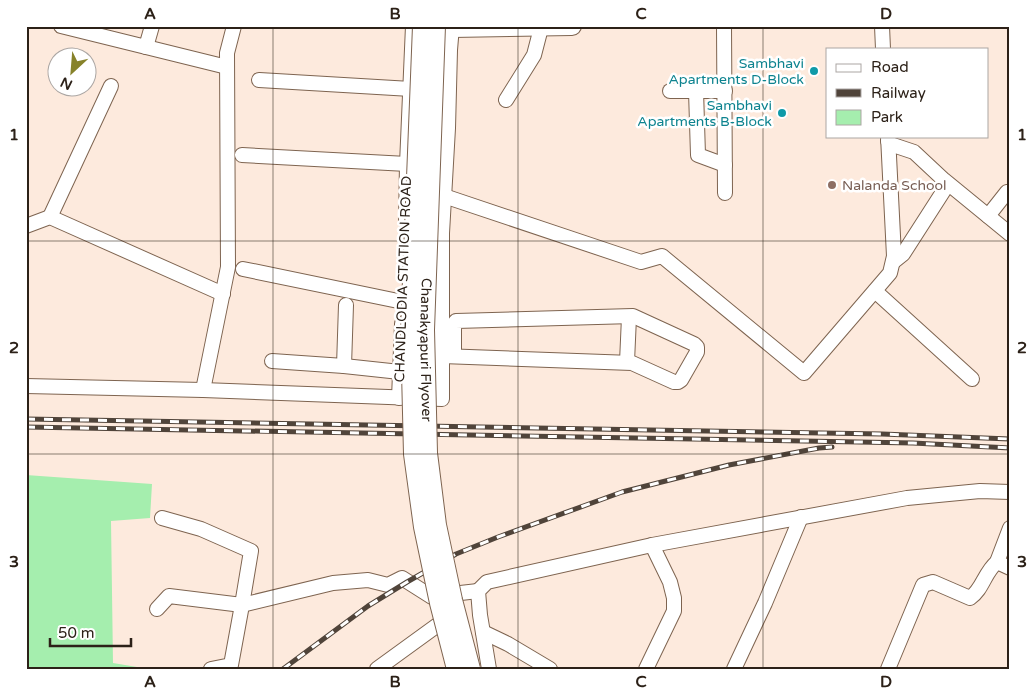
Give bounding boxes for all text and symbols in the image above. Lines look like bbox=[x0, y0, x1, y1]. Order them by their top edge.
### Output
text: A bbox=[144, 4, 156, 24]
text: B bbox=[389, 4, 401, 24]
text: C bbox=[635, 4, 647, 24]
text: D bbox=[880, 4, 892, 24]
north arrow bbox=[48, 48, 98, 98]
legend bbox=[826, 48, 988, 138]
place label: Sambhavi Apartments D-Block bbox=[668, 55, 804, 88]
text: Road bbox=[871, 58, 909, 76]
marker: Sambhavi Apartments D-Block bbox=[808, 65, 820, 77]
text: N bbox=[58, 73, 75, 93]
text: Railway bbox=[871, 84, 926, 102]
place label: Sambhavi Apartments B-Block bbox=[637, 97, 772, 130]
marker: Sambhavi Apartments B-Block bbox=[776, 107, 788, 119]
text: Park bbox=[871, 108, 903, 126]
text: 1 bbox=[9, 125, 19, 145]
text: 1 bbox=[1017, 125, 1027, 145]
street label: CHANDLODIA STATION ROAD bbox=[391, 175, 415, 383]
place label: Nalanda School bbox=[842, 177, 946, 194]
marker: Nalanda School bbox=[826, 179, 838, 191]
street label: Chanakyapuri Flyover bbox=[416, 278, 436, 423]
text: 2 bbox=[9, 338, 19, 358]
text: 2 bbox=[1017, 338, 1027, 358]
text: 3 bbox=[9, 552, 19, 572]
text: 3 bbox=[1017, 552, 1027, 572]
scale bar bbox=[50, 615, 131, 647]
text: 50 m bbox=[58, 624, 95, 642]
text: A bbox=[144, 672, 156, 692]
text: B bbox=[389, 672, 401, 692]
text: C bbox=[635, 672, 647, 692]
text: D bbox=[880, 672, 892, 692]

